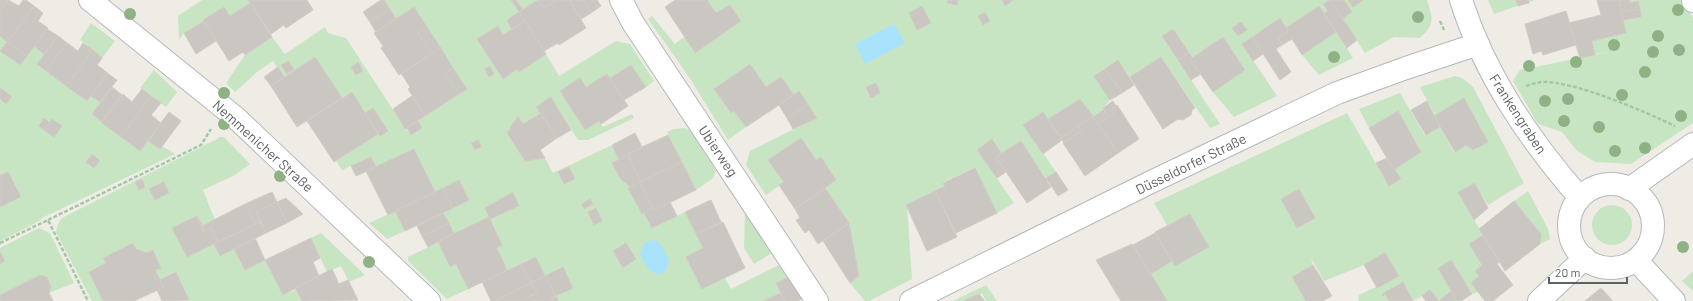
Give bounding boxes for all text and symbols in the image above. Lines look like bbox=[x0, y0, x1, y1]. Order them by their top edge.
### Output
street label: Frankengraben bbox=[1486, 71, 1550, 157]
street label: Nemmenicher Straße bbox=[210, 96, 317, 195]
street label: Ubierweg bbox=[695, 122, 742, 180]
street label: Düsseldorfer Straße bbox=[1133, 129, 1249, 198]
scale bar bbox=[1549, 259, 1627, 285]
text: 20 m bbox=[1555, 265, 1581, 279]

